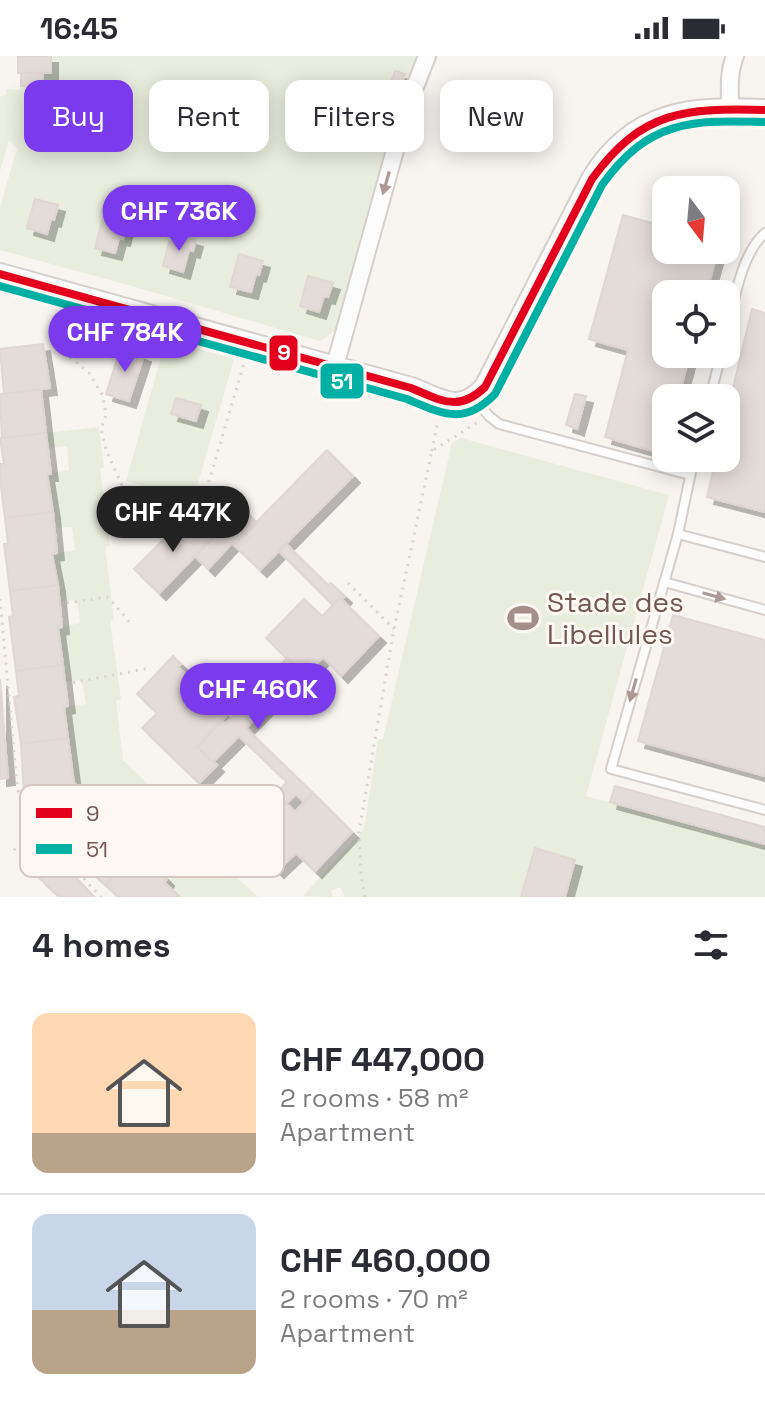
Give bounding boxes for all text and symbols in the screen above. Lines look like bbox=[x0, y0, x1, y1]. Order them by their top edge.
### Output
text: 16:45 bbox=[40, 9, 118, 48]
chip: Buy bbox=[24, 80, 133, 152]
chip: Rent bbox=[149, 80, 269, 152]
chip: Filters bbox=[285, 80, 424, 152]
chip: New bbox=[440, 80, 553, 152]
one-way arrow bbox=[379, 172, 392, 196]
north arrow bbox=[652, 176, 740, 264]
map controls bbox=[652, 176, 740, 472]
pin: CHF 736K bbox=[96, 185, 262, 253]
text: CHF 736K bbox=[121, 194, 237, 228]
button: locate bbox=[652, 280, 740, 368]
pin: CHF 784K bbox=[42, 306, 208, 374]
text: CHF 784K bbox=[66, 315, 184, 349]
line badge: 9 bbox=[268, 334, 299, 372]
text: 9 bbox=[277, 338, 291, 366]
line badge: 51 bbox=[319, 362, 365, 400]
text: 51 bbox=[331, 367, 353, 395]
button: layers bbox=[652, 384, 740, 472]
pin: CHF 447K bbox=[90, 486, 256, 554]
text: CHF 447K bbox=[115, 495, 231, 529]
place label: Stade des Libellules bbox=[547, 584, 684, 652]
one-way arrow bbox=[703, 590, 727, 603]
sports icon: Stade des Libellules bbox=[506, 601, 540, 635]
pin: CHF 460K bbox=[175, 663, 341, 731]
text: CHF 460K bbox=[198, 672, 318, 706]
one-way arrow bbox=[627, 677, 639, 702]
legend bbox=[20, 785, 284, 877]
text: 9 bbox=[86, 799, 99, 827]
text: 51 bbox=[86, 835, 108, 863]
icon: filters bbox=[689, 923, 733, 967]
text: 4 homes bbox=[32, 924, 170, 967]
text: CHF 447,000 bbox=[280, 1038, 485, 1081]
icon: home bbox=[96, 1045, 192, 1141]
text: 2 rooms · 58 m² bbox=[280, 1081, 468, 1115]
text: Apartment bbox=[280, 1115, 415, 1149]
text: CHF 460,000 bbox=[280, 1239, 491, 1282]
icon: home bbox=[96, 1246, 192, 1342]
text: 2 rooms · 70 m² bbox=[280, 1282, 468, 1316]
text: Apartment bbox=[280, 1316, 415, 1350]

